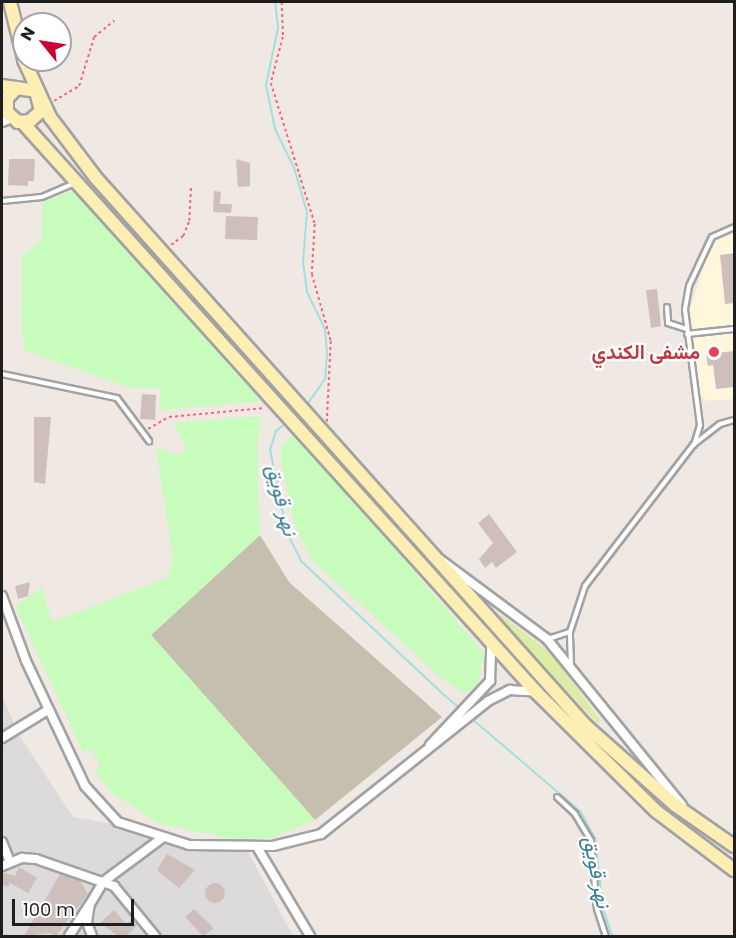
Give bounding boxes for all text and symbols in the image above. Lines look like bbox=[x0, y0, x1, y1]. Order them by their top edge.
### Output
north arrow bbox=[12, 12, 72, 72]
text: N bbox=[15, 23, 41, 45]
place label: مشفى الكندي bbox=[591, 340, 700, 364]
marker: مشفى الكندي bbox=[705, 343, 723, 361]
water label: نهر قويق bbox=[261, 462, 303, 538]
water label: نهر قويق bbox=[578, 834, 616, 910]
scale bar bbox=[15, 887, 136, 925]
text: 100 m bbox=[23, 897, 75, 922]

